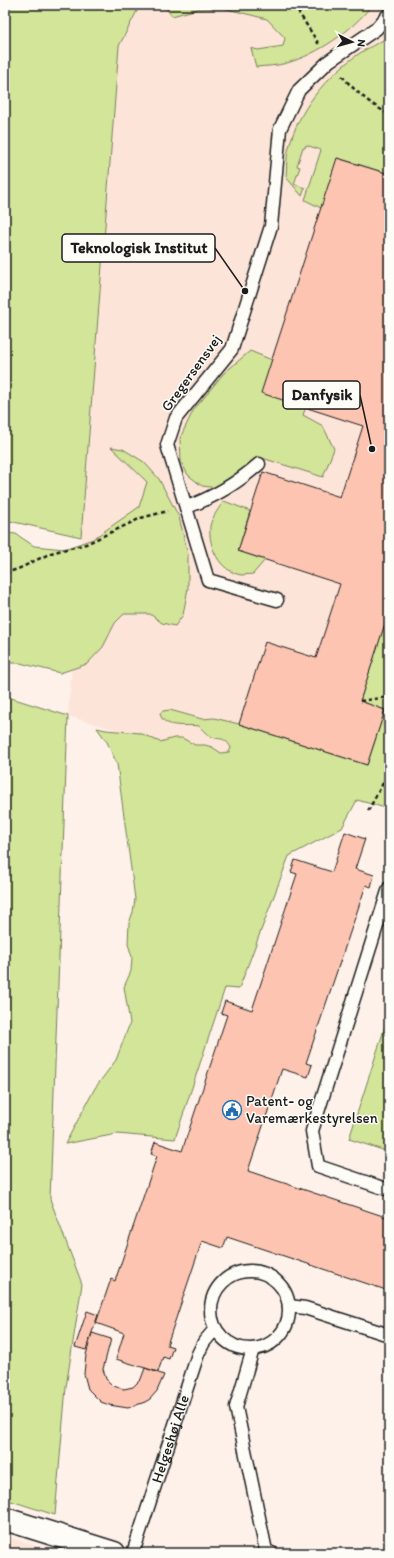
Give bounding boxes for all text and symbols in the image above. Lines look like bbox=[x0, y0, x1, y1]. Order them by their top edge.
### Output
north arrow bbox=[332, 22, 372, 62]
text: N bbox=[355, 39, 368, 47]
callout: Teknologisk Institut bbox=[62, 234, 215, 262]
text: Teknologisk Institut bbox=[70, 238, 207, 258]
street label: Gregersensvej bbox=[157, 331, 225, 415]
callout: Danfysik bbox=[283, 381, 360, 409]
text: Danfysik bbox=[292, 385, 353, 405]
place label: Patent- og Varemærkestyrelsen bbox=[246, 1092, 378, 1127]
public building icon: Patent- og Varemærkestyrelsen bbox=[221, 1099, 243, 1121]
street label: Helgeshøj Alle bbox=[148, 1393, 193, 1485]

